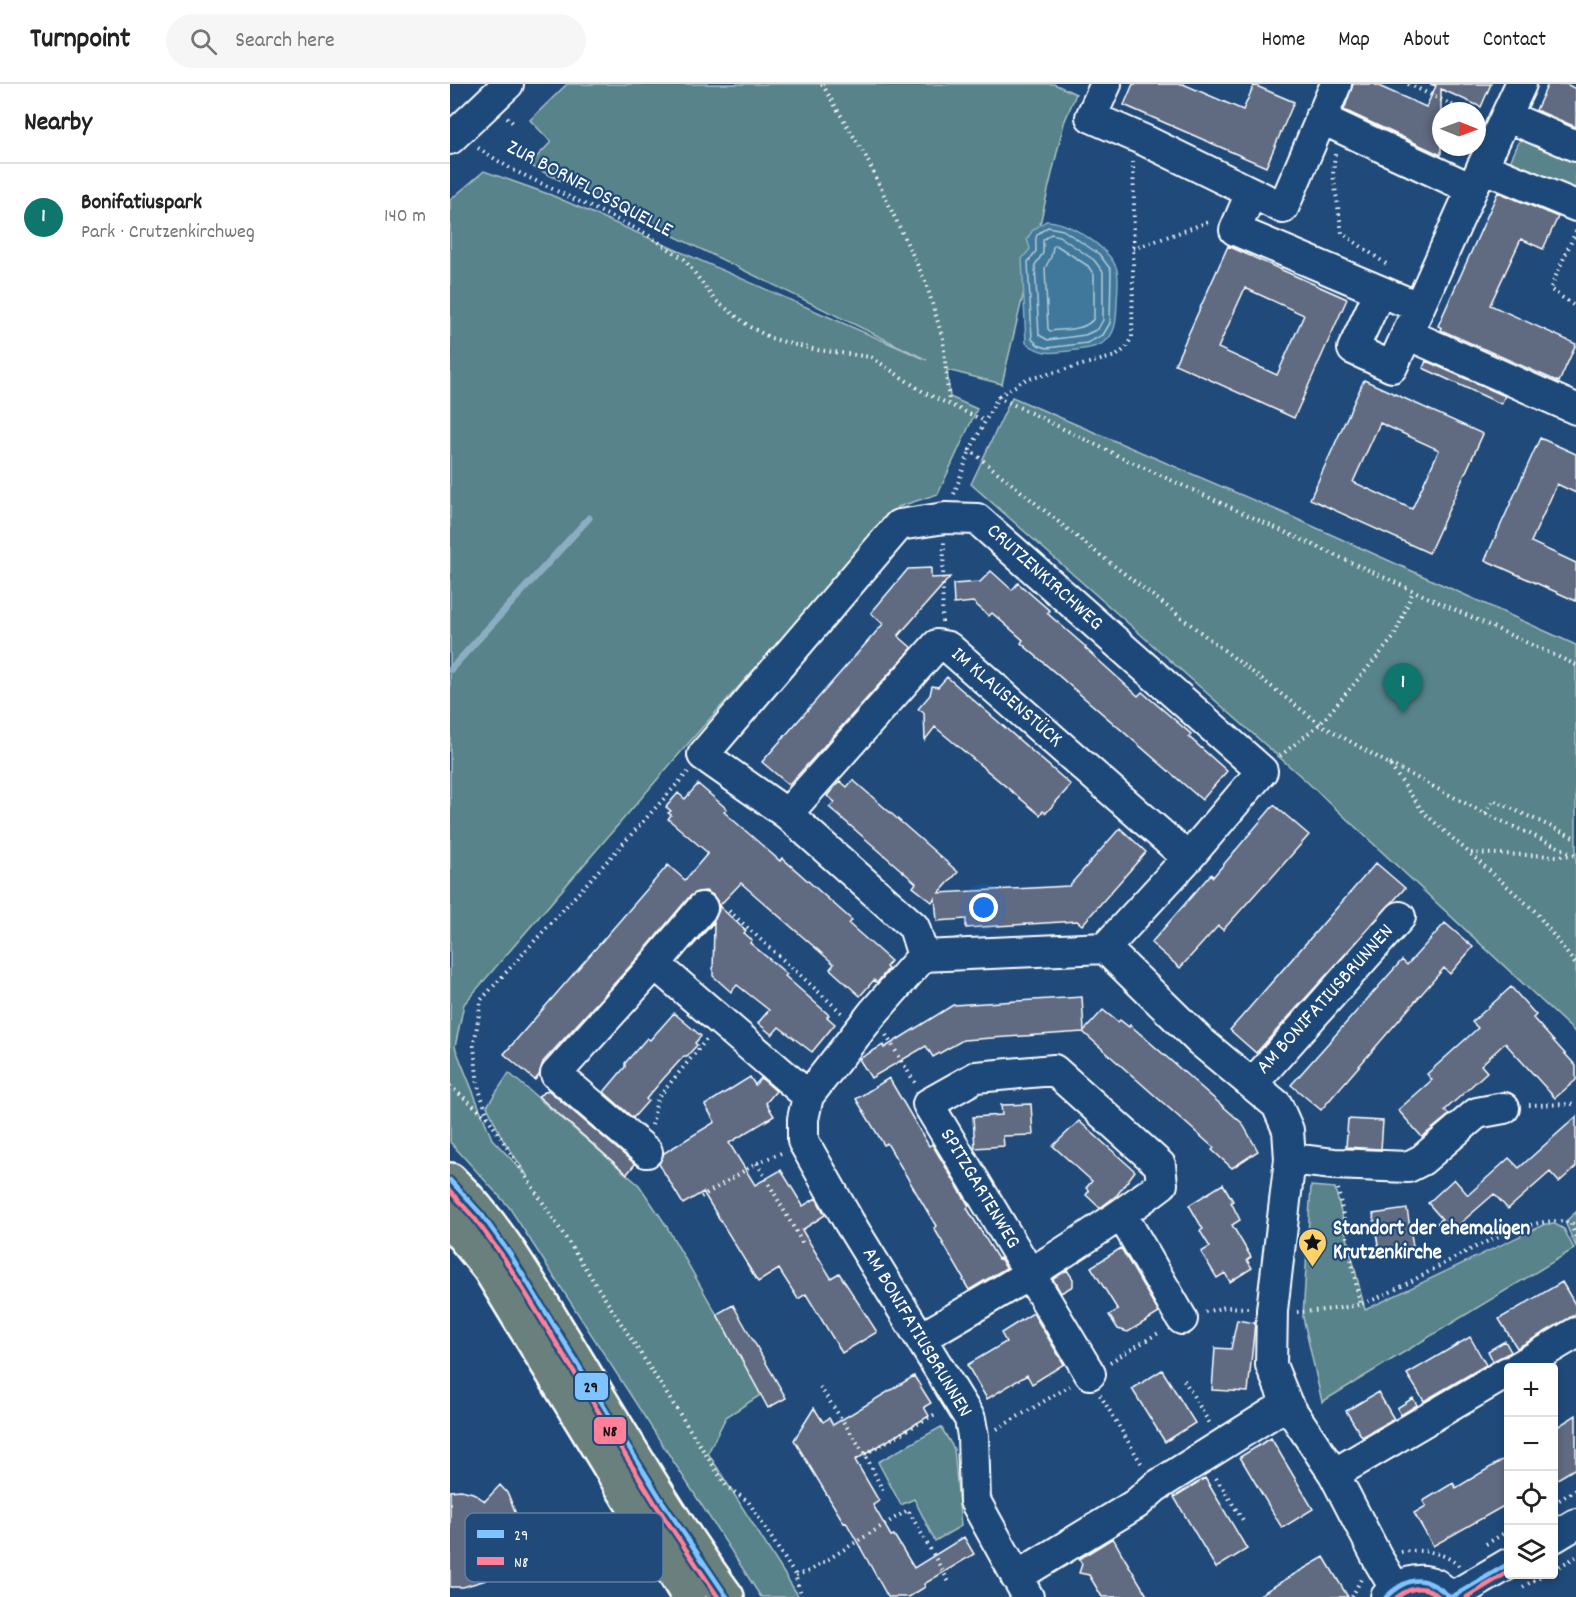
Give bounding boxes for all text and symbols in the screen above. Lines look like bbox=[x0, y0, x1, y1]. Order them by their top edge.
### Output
search box bbox=[166, 14, 586, 68]
text: Turnpoint bbox=[30, 21, 130, 61]
icon: search bbox=[187, 25, 220, 58]
text: Search here bbox=[235, 26, 335, 57]
text: Home bbox=[1261, 26, 1305, 56]
text: Map bbox=[1338, 26, 1370, 56]
text: About bbox=[1403, 26, 1450, 56]
text: Contact bbox=[1483, 26, 1546, 56]
north arrow bbox=[1432, 102, 1486, 156]
text: Nearby bbox=[24, 105, 92, 142]
street label: ZUR BORNFLOSSQUELLE bbox=[501, 134, 678, 247]
text: Bonifatiuspark bbox=[81, 188, 202, 219]
text: 1 bbox=[41, 203, 46, 231]
text: 140 m bbox=[384, 203, 426, 231]
text: Park · Crutzenkirchweg bbox=[81, 219, 255, 247]
street label: CRUTZENKIRCHWEG bbox=[979, 517, 1109, 639]
street label: IM KLAUSENSTÜCK bbox=[943, 641, 1069, 755]
pin: 1 bbox=[1384, 664, 1422, 713]
your location bbox=[969, 893, 998, 922]
street label: AM BONIFATIUSBRUNNEN bbox=[1250, 918, 1402, 1082]
street label: SPITZGARTENWEG bbox=[931, 1123, 1027, 1255]
place label: Standort der ehemaligen Krutzenkirche bbox=[1333, 1215, 1530, 1269]
place icon: Standort der ehemaligen Krutzenkirche bbox=[1296, 1226, 1328, 1268]
street label: AM BONIFATIUSBRUNNEN bbox=[853, 1242, 979, 1424]
map controls bbox=[1504, 1363, 1558, 1579]
button: + bbox=[1504, 1363, 1558, 1417]
line badge: 29 bbox=[574, 1372, 609, 1401]
text: 29 bbox=[584, 1377, 598, 1400]
line badge: N8 bbox=[593, 1416, 627, 1445]
button: − bbox=[1504, 1417, 1558, 1471]
text: N8 bbox=[603, 1421, 618, 1444]
button: locate bbox=[1504, 1471, 1558, 1525]
legend bbox=[465, 1513, 663, 1582]
text: 29 bbox=[514, 1525, 528, 1548]
button: layers bbox=[1504, 1525, 1558, 1579]
text: N8 bbox=[514, 1552, 528, 1575]

